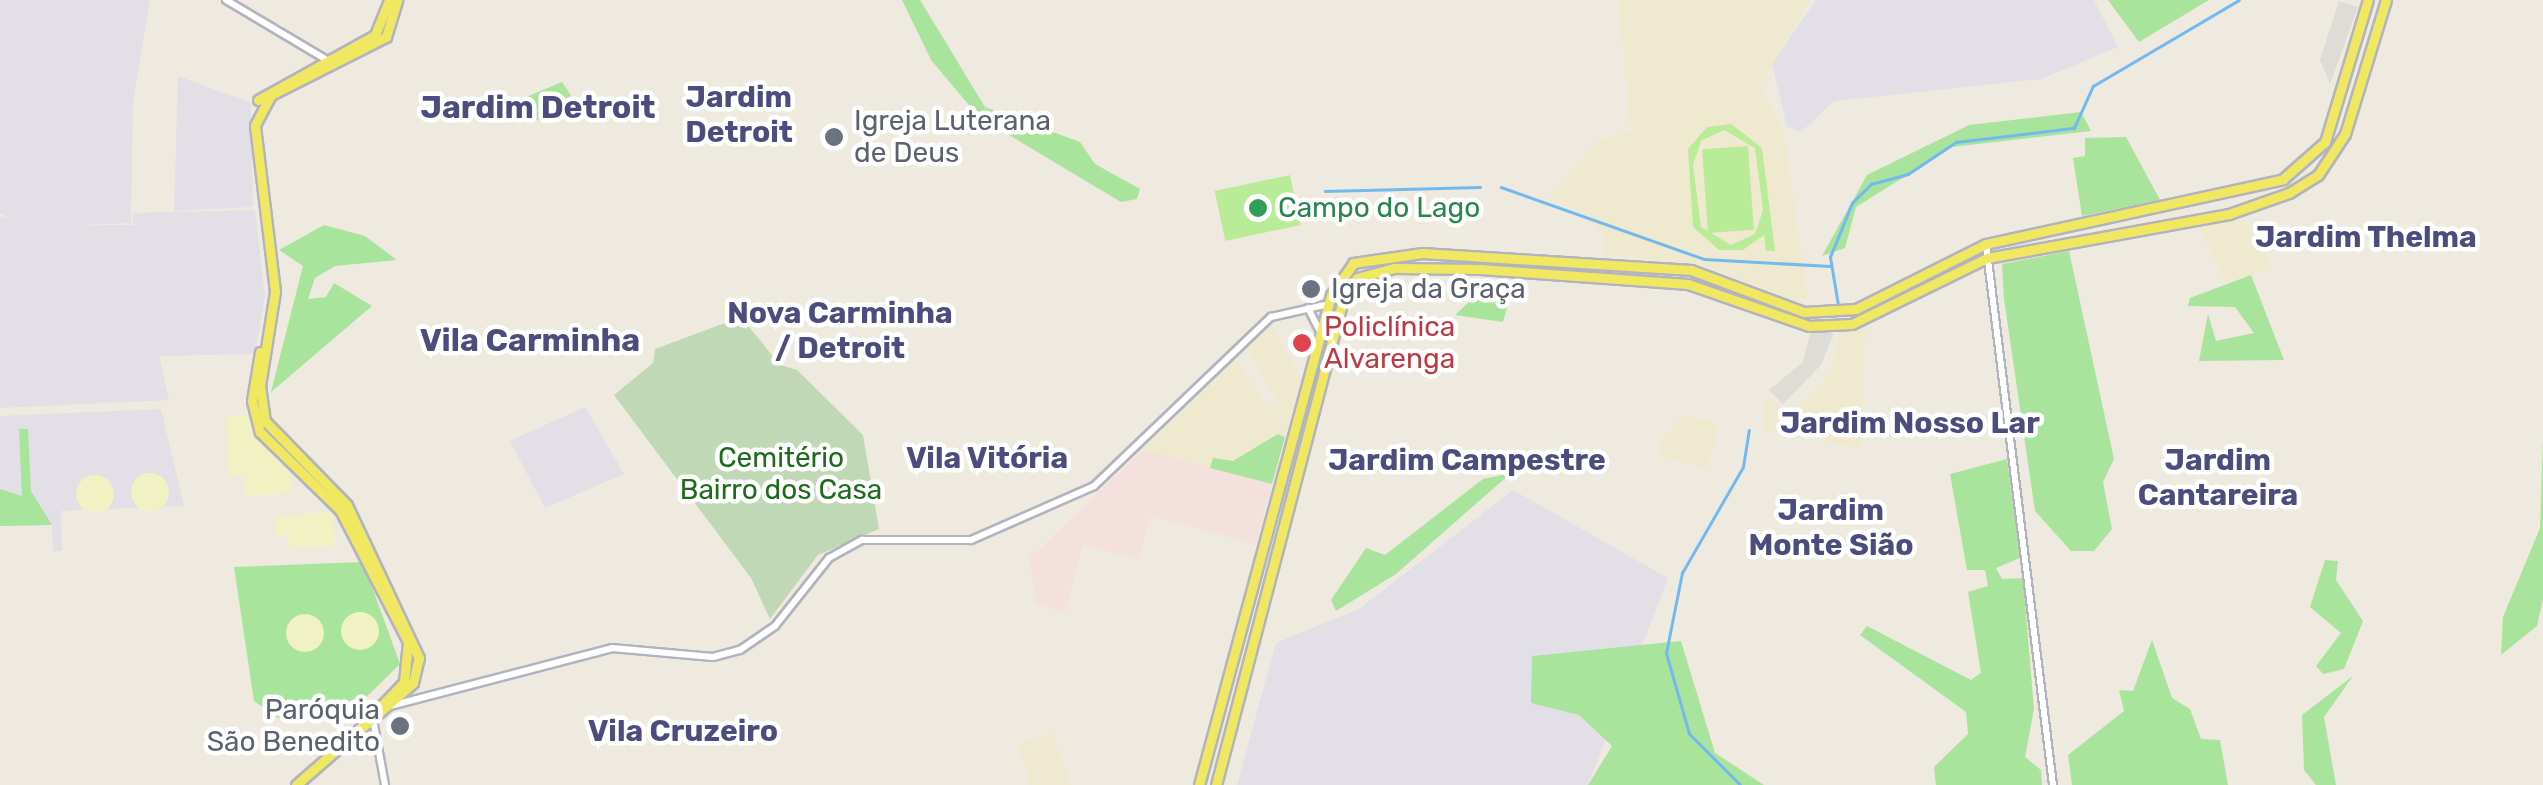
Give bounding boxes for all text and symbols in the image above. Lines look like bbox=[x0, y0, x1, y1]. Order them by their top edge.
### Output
district label: Jardim Detroit bbox=[685, 79, 793, 150]
district label: Jardim Detroit bbox=[421, 88, 655, 126]
place label: Igreja Luterana de Deus bbox=[854, 104, 1051, 170]
marker: Igreja Luterana de Deus bbox=[823, 126, 845, 148]
place label: Campo do Lago bbox=[1278, 191, 1480, 225]
marker: Campo do Lago bbox=[1247, 197, 1269, 219]
district label: Jardim Thelma bbox=[2255, 219, 2477, 255]
place label: Igreja da Graça bbox=[1331, 272, 1526, 306]
marker: Igreja da Graça bbox=[1300, 278, 1322, 300]
district label: Nova Carminha / Detroit bbox=[727, 295, 953, 366]
place label: Policlínica Alvarenga bbox=[1324, 310, 1455, 376]
district label: Vila Carminha bbox=[420, 321, 640, 359]
marker: Policlínica Alvarenga bbox=[1289, 330, 1315, 356]
district label: Jardim Nosso Lar bbox=[1780, 405, 2040, 441]
district label: Vila Vitória bbox=[905, 440, 1069, 476]
park label: Cemitério Bairro dos Casa bbox=[680, 441, 882, 507]
district label: Jardim Campestre bbox=[1328, 442, 1606, 478]
district label: Jardim Cantareira bbox=[2138, 442, 2298, 512]
district label: Jardim Monte Sião bbox=[1748, 492, 1914, 562]
place label: Paróquia São Benedito bbox=[207, 693, 380, 759]
district label: Vila Cruzeiro bbox=[588, 713, 778, 749]
marker: Paróquia São Benedito bbox=[389, 715, 411, 737]

